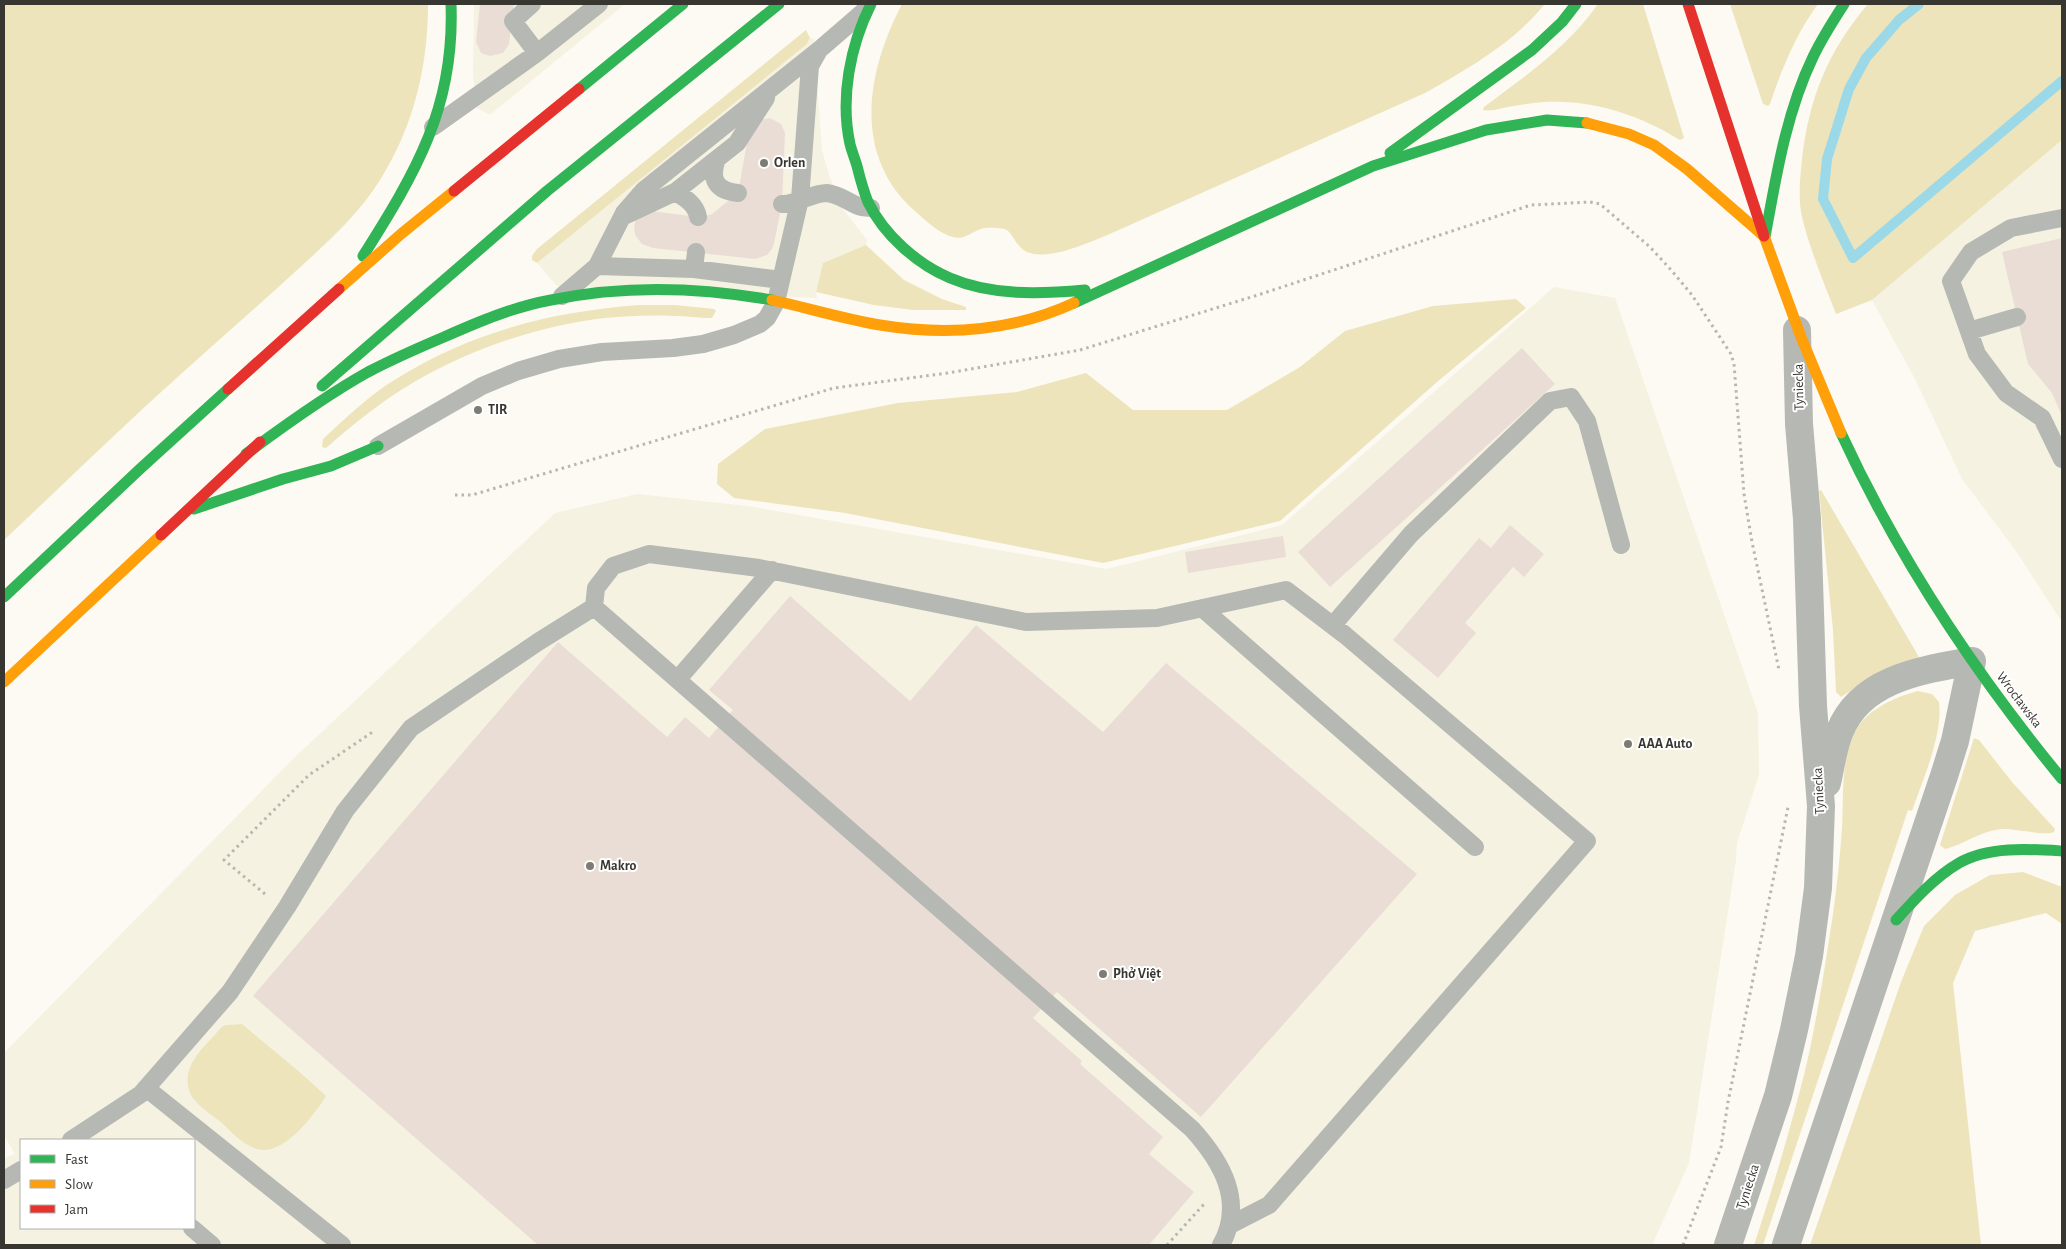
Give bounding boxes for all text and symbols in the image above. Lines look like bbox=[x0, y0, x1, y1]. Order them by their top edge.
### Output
place label: Orlen bbox=[774, 156, 805, 170]
marker: Orlen bbox=[758, 157, 770, 169]
street label: Tyniecka bbox=[1792, 363, 1806, 411]
place label: TIR bbox=[488, 403, 507, 417]
marker: TIR bbox=[472, 404, 484, 416]
street label: Wrocławska bbox=[1994, 670, 2045, 731]
place label: AAA Auto bbox=[1638, 737, 1692, 751]
marker: AAA Auto bbox=[1622, 738, 1634, 750]
street label: Tyniecka bbox=[1811, 767, 1827, 815]
place label: Makro bbox=[600, 859, 637, 873]
marker: Makro bbox=[584, 860, 596, 872]
place label: Phở Việt bbox=[1113, 967, 1161, 981]
marker: Phở Việt bbox=[1097, 968, 1109, 980]
legend bbox=[20, 1139, 195, 1229]
text: Fast bbox=[65, 1152, 89, 1167]
street label: Tyniecka bbox=[1734, 1162, 1762, 1211]
text: Slow bbox=[65, 1177, 93, 1192]
text: Jam bbox=[65, 1202, 88, 1217]

